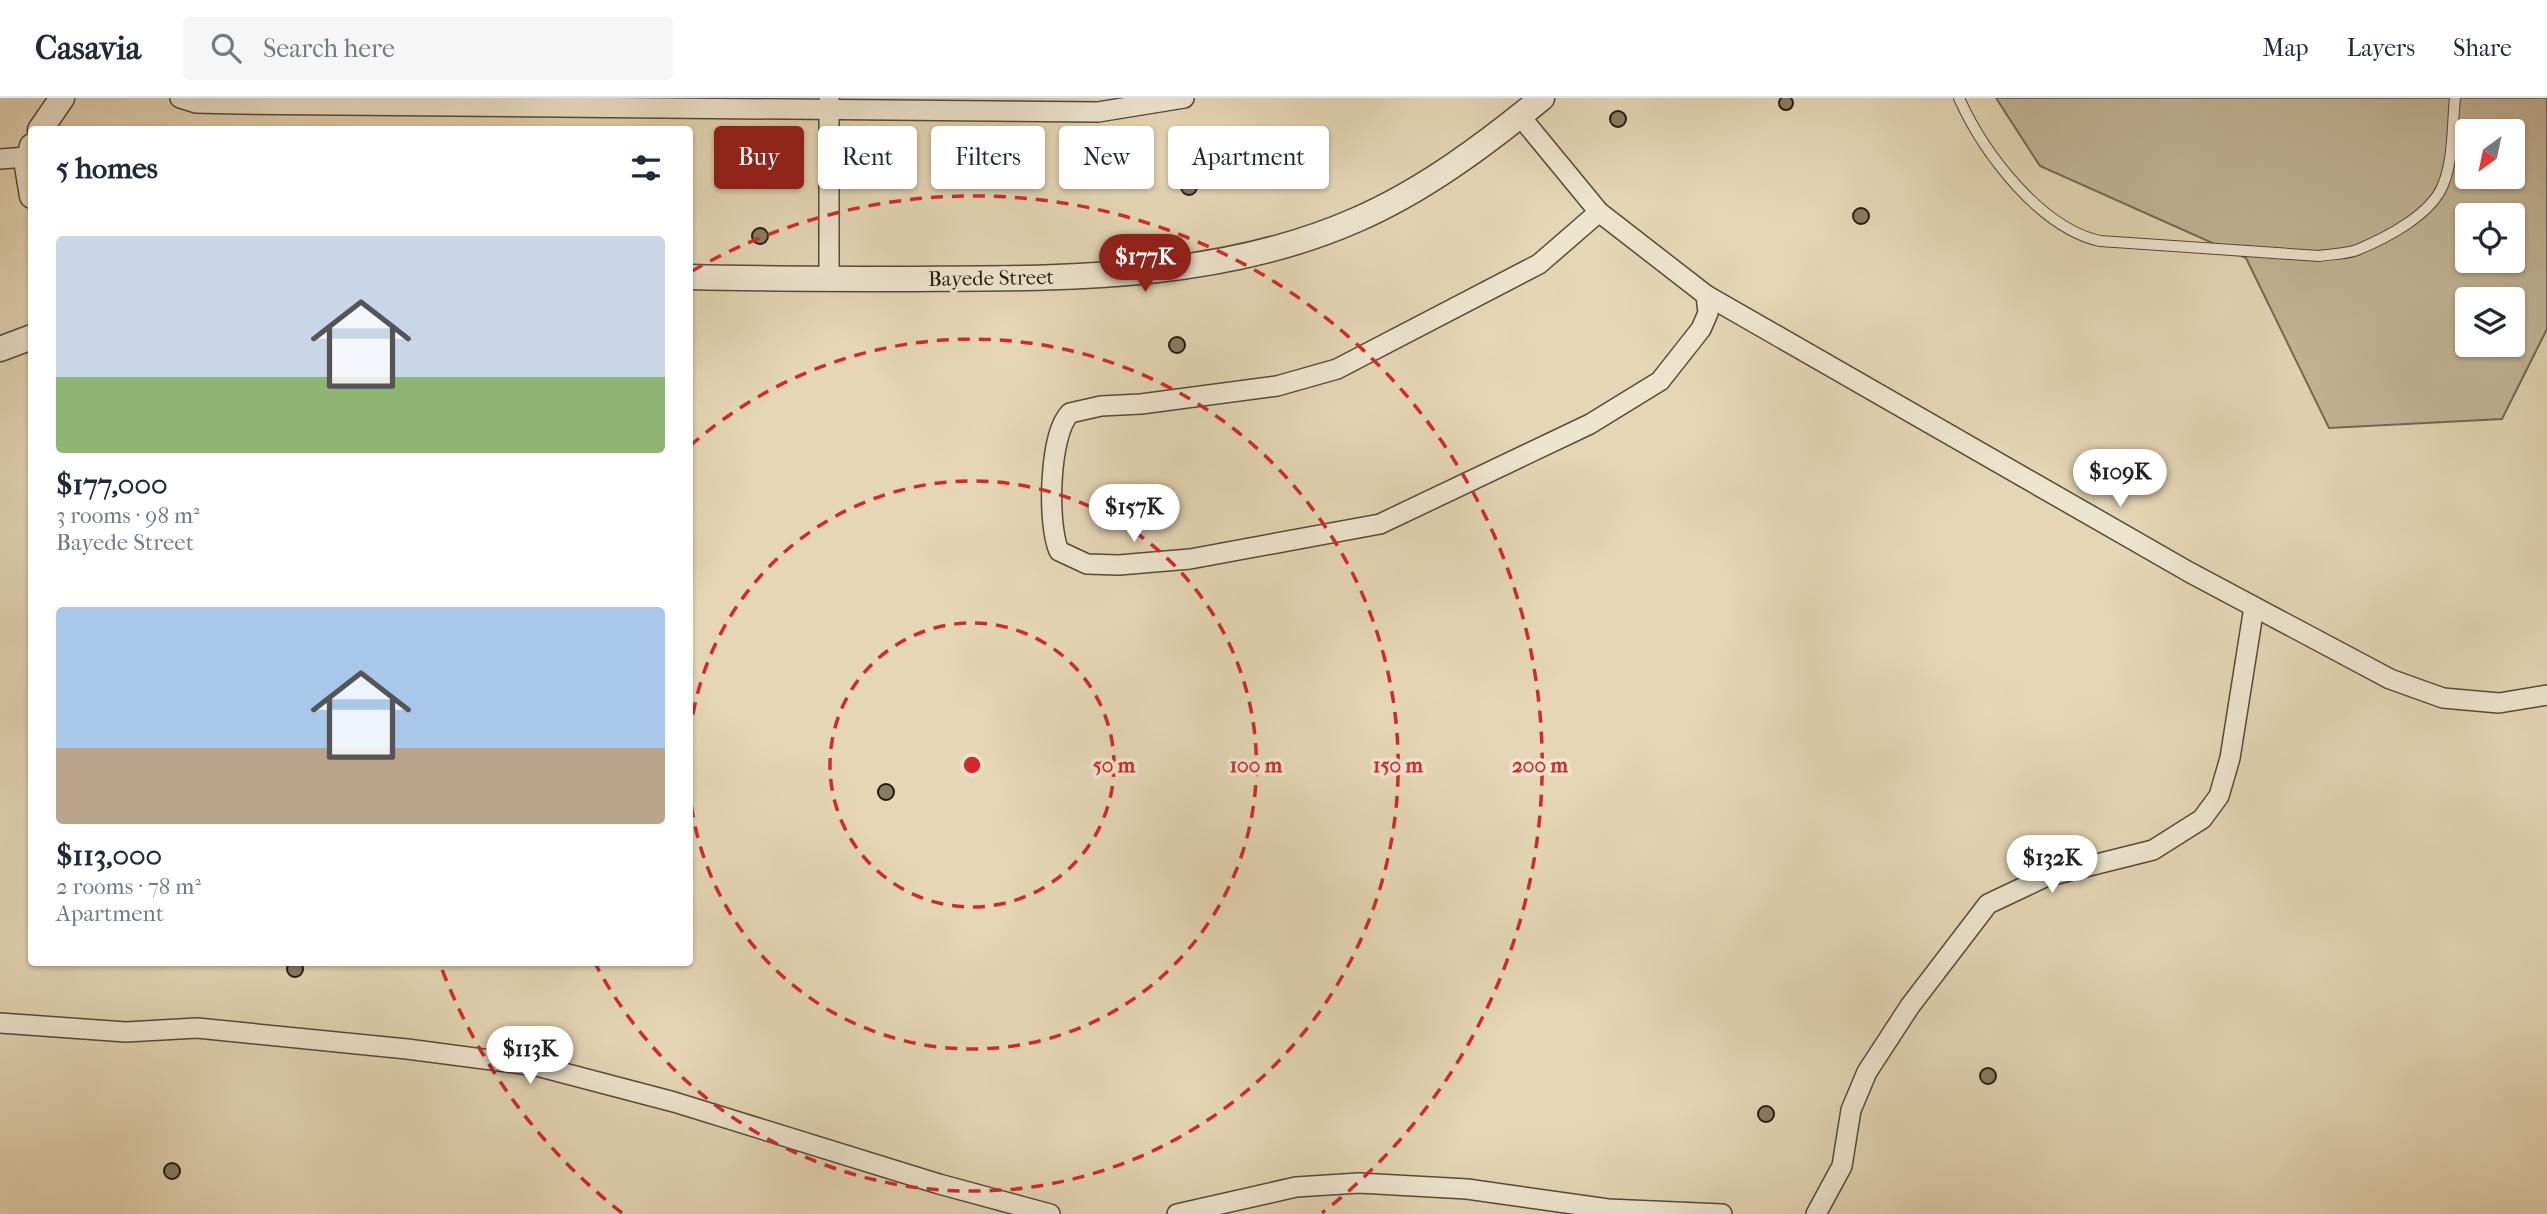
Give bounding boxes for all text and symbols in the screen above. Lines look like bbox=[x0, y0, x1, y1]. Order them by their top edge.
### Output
search box bbox=[183, 17, 673, 80]
text: Casavia bbox=[35, 29, 141, 68]
icon: search bbox=[207, 29, 245, 67]
text: Search here bbox=[263, 33, 395, 64]
text: Map bbox=[2263, 34, 2309, 62]
text: Layers bbox=[2347, 34, 2415, 62]
text: Share bbox=[2453, 34, 2512, 62]
north arrow bbox=[2455, 119, 2525, 189]
map controls bbox=[2455, 119, 2525, 357]
chip: Buy bbox=[714, 126, 804, 189]
chip: Rent bbox=[818, 126, 917, 189]
chip: Filters bbox=[931, 126, 1045, 189]
chip: New bbox=[1059, 126, 1154, 189]
chip: Apartment bbox=[1168, 126, 1329, 189]
icon: filters bbox=[627, 149, 665, 187]
text: 5 homes bbox=[56, 151, 158, 186]
button: locate bbox=[2455, 203, 2525, 273]
pin: $177K bbox=[1096, 234, 1194, 294]
text: $177K bbox=[1115, 243, 1175, 270]
street label: Bayede Street bbox=[928, 265, 1055, 291]
icon: home bbox=[298, 281, 424, 407]
button: layers bbox=[2455, 287, 2525, 357]
pin: $109K bbox=[2071, 450, 2169, 509]
text: $109K bbox=[2089, 458, 2151, 485]
text: $177,000 bbox=[56, 467, 168, 502]
pin: $157K bbox=[1085, 484, 1183, 544]
text: $157K bbox=[1105, 493, 1163, 520]
text: 3 rooms · 98 m² bbox=[56, 502, 200, 529]
text: Bayede Street bbox=[56, 529, 194, 556]
icon: home bbox=[298, 652, 424, 778]
centre of rings bbox=[960, 753, 984, 777]
text: 50 m bbox=[1093, 753, 1136, 777]
text: 100 m bbox=[1230, 753, 1283, 777]
text: 150 m bbox=[1373, 753, 1424, 777]
text: 200 m bbox=[1512, 753, 1569, 777]
pin: $132K bbox=[2003, 836, 2101, 895]
text: $113,000 bbox=[56, 838, 162, 873]
text: $132K bbox=[2023, 844, 2081, 871]
text: 2 rooms · 78 m² bbox=[56, 873, 201, 900]
text: Apartment bbox=[56, 900, 164, 927]
pin: $113K bbox=[481, 1026, 579, 1086]
text: $113K bbox=[502, 1035, 558, 1062]

